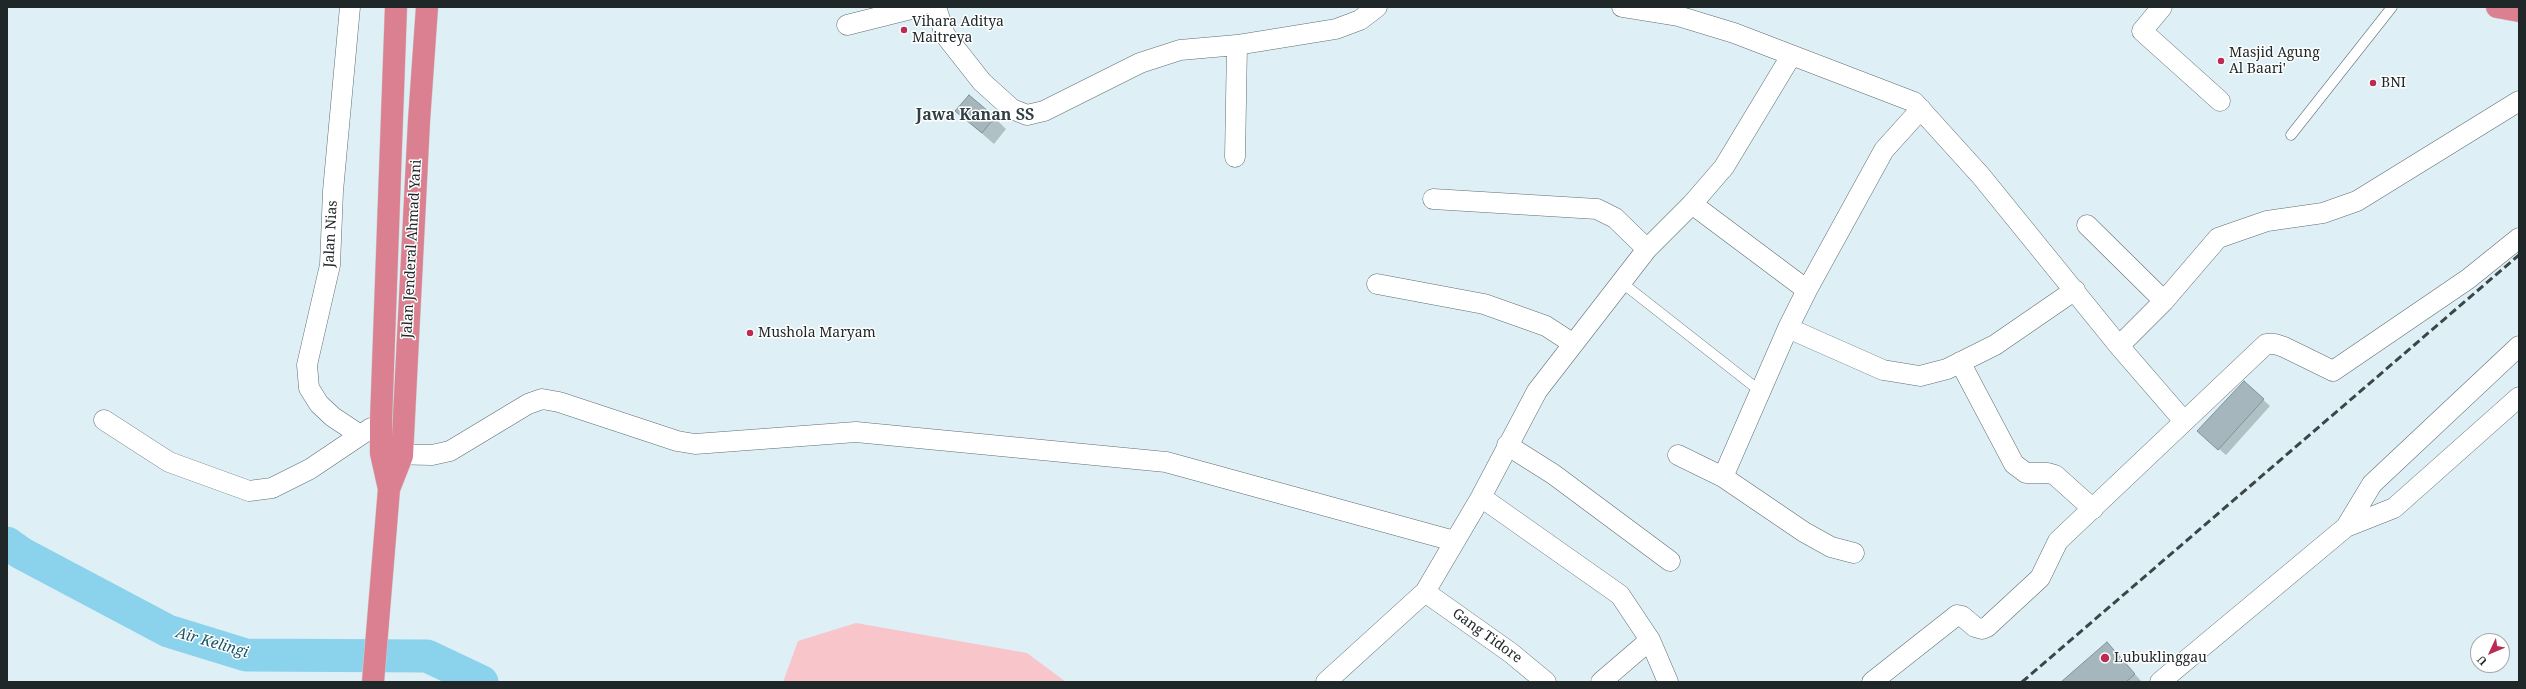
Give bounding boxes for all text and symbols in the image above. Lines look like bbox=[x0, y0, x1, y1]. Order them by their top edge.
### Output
place label: Vihara Aditya Maitreya bbox=[912, 14, 1004, 46]
marker: Vihara Aditya Maitreya bbox=[899, 25, 909, 35]
place label: Masjid Agung Al Baari' bbox=[2229, 45, 2320, 78]
marker: Masjid Agung Al Baari' bbox=[2216, 56, 2226, 66]
place label: BNI bbox=[2381, 75, 2406, 91]
marker: BNI bbox=[2368, 78, 2378, 88]
district label: Jawa Kanan SS bbox=[916, 105, 1034, 125]
street label: Jalan Jenderal Ahmad Yani bbox=[399, 159, 425, 339]
street label: Jalan Nias bbox=[321, 200, 341, 268]
place label: Mushola Maryam bbox=[758, 325, 876, 341]
marker: Mushola Maryam bbox=[745, 328, 755, 338]
street label: Gang Tidore bbox=[1449, 605, 1525, 667]
water label: Air Kelingi bbox=[174, 624, 250, 662]
north arrow bbox=[2470, 633, 2510, 673]
place label: Lubuklinggau bbox=[2114, 650, 2207, 666]
marker: Lubuklinggau bbox=[2099, 652, 2111, 664]
text: U bbox=[2473, 653, 2490, 669]

